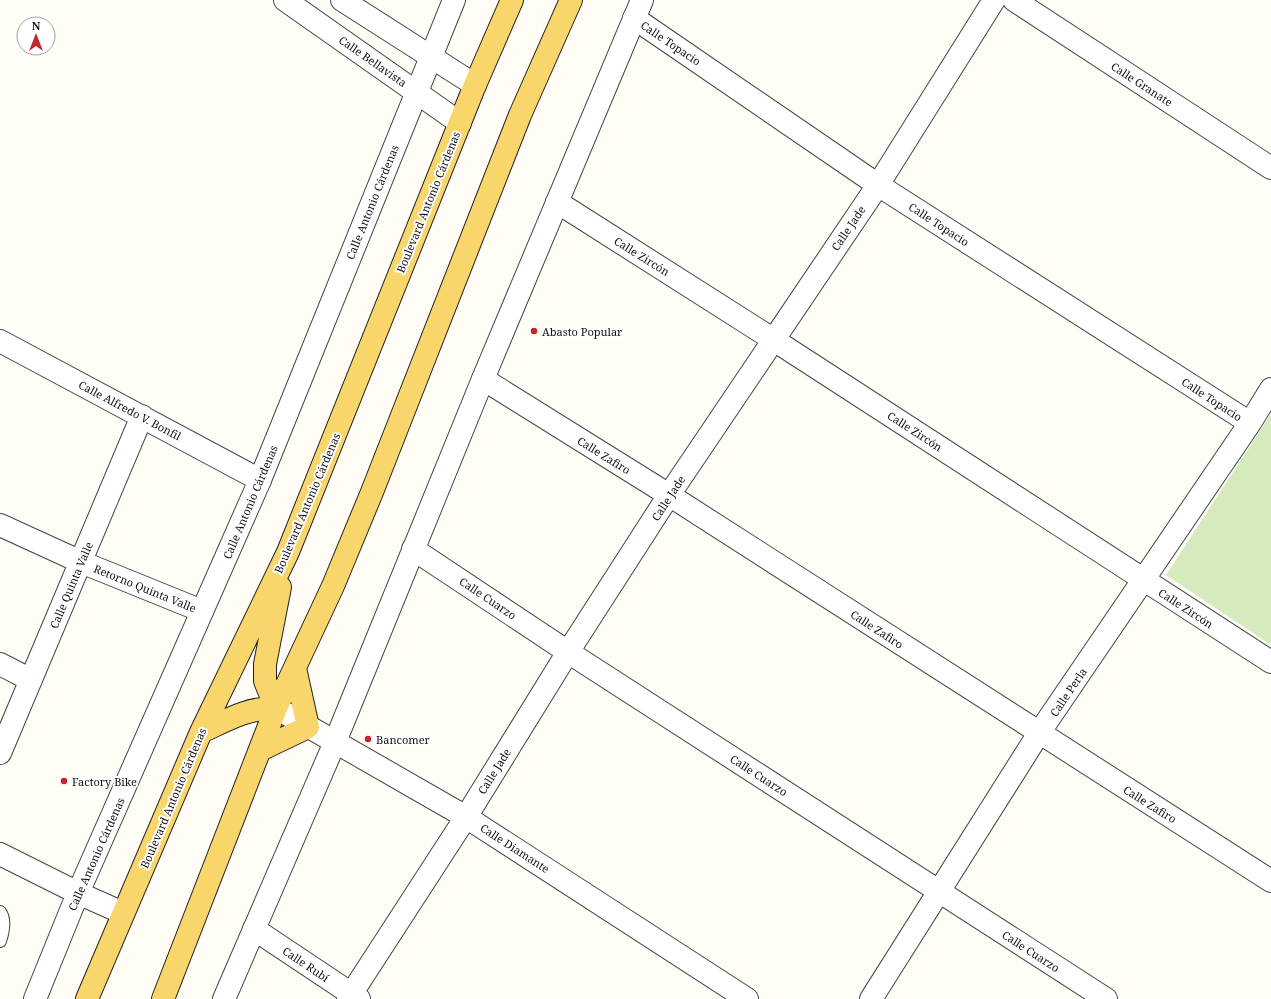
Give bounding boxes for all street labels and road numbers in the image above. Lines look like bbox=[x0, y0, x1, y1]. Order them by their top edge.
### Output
street label: Calle Topacio bbox=[638, 17, 704, 69]
street label: Calle Bellavista bbox=[336, 32, 410, 90]
street label: Calle Granate bbox=[1108, 58, 1176, 110]
street label: Boulevard Antonio Cárdenas bbox=[393, 129, 463, 275]
street label: Calle Antonio Cárdenas bbox=[342, 142, 402, 262]
street label: Calle Topacio bbox=[906, 199, 972, 249]
street label: Calle Jade bbox=[827, 202, 869, 253]
street label: Calle Zircón bbox=[611, 233, 673, 279]
street label: Calle Topacio bbox=[1179, 374, 1245, 424]
street label: Calle Alfredo V. Bonfil bbox=[76, 377, 184, 444]
street label: Calle Zircón bbox=[885, 408, 945, 454]
street label: Boulevard Antonio Cárdenas bbox=[271, 431, 343, 575]
street label: Calle Zafiro bbox=[575, 433, 633, 477]
street label: Calle Antonio Cárdenas bbox=[219, 443, 281, 561]
street label: Calle Jade bbox=[648, 472, 688, 524]
street label: Calle Quinta Valle bbox=[46, 539, 96, 631]
street label: Retorno Quinta Valle bbox=[92, 561, 199, 615]
street label: Calle Cuarzo bbox=[457, 573, 519, 623]
street label: Calle Zircón bbox=[1156, 585, 1216, 631]
street label: Calle Zafiro bbox=[848, 606, 906, 652]
street label: Calle Perla bbox=[1046, 665, 1090, 719]
street label: Boulevard Antonio Cárdenas bbox=[137, 726, 209, 870]
street label: Calle Jade bbox=[474, 745, 514, 797]
street label: Calle Cuarzo bbox=[727, 751, 791, 799]
street label: Calle Zafiro bbox=[1121, 782, 1179, 826]
street label: Calle Antonio Cárdenas bbox=[64, 795, 128, 913]
street label: Calle Diamante bbox=[478, 820, 553, 876]
street label: Calle Cuarzo bbox=[999, 927, 1063, 975]
street label: Calle Rubí bbox=[280, 943, 333, 985]

